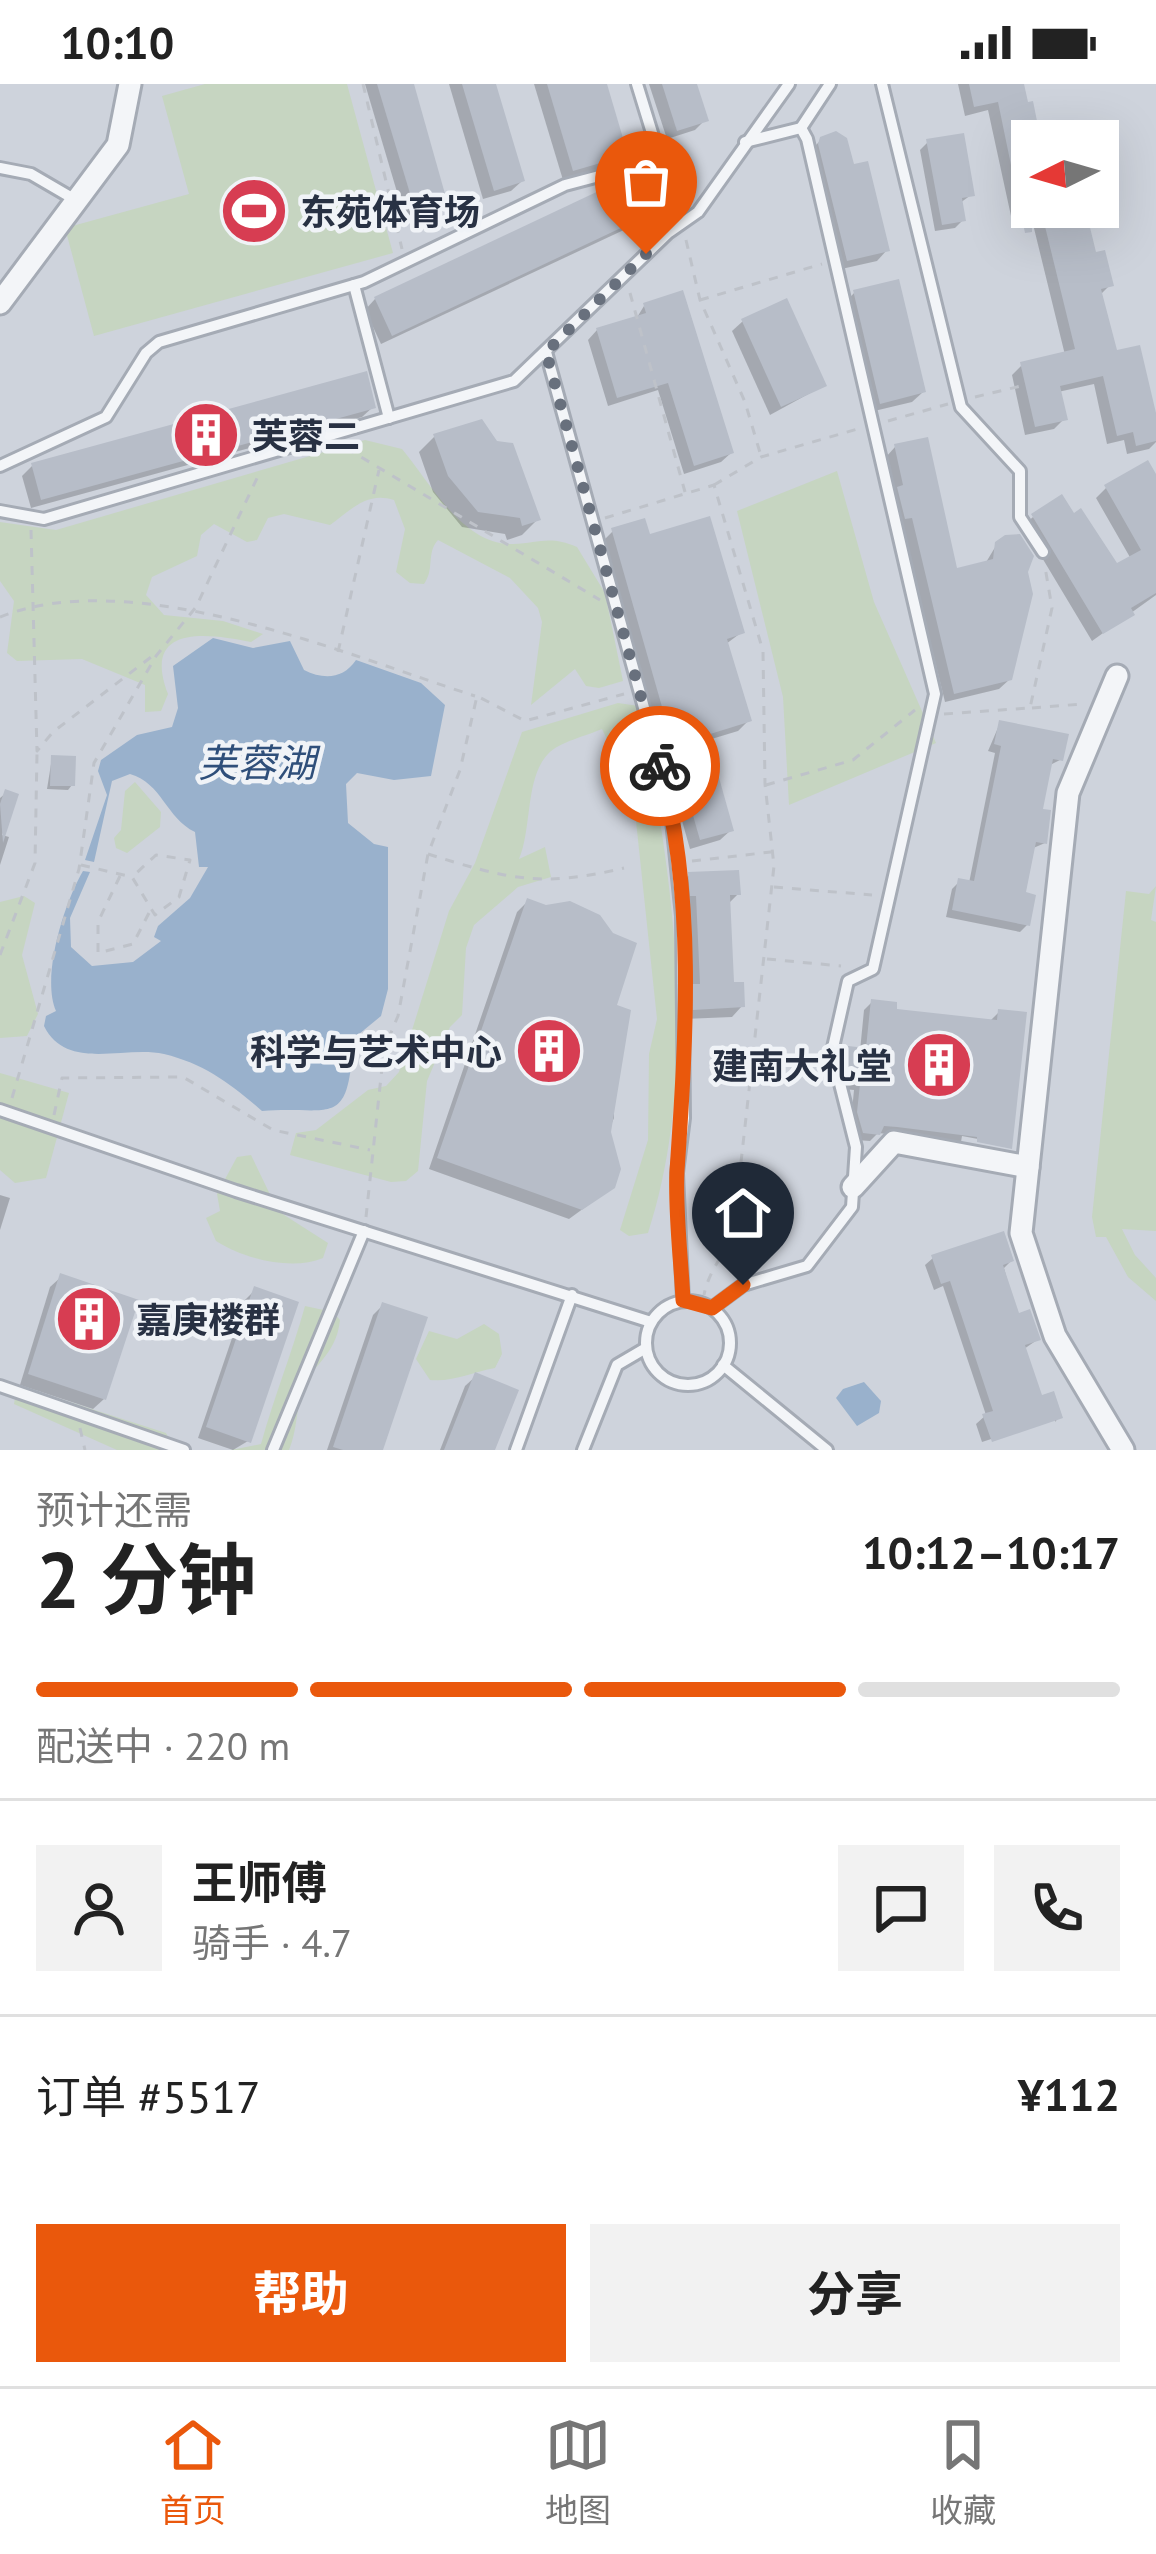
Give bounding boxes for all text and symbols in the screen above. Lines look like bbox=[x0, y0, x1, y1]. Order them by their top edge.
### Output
text: 10:10 bbox=[60, 13, 174, 71]
north arrow bbox=[1011, 120, 1119, 228]
map controls bbox=[1011, 120, 1119, 228]
pin bbox=[595, 131, 697, 254]
icon: bag bbox=[613, 149, 679, 215]
sports icon: 东苑体育场 bbox=[219, 176, 289, 246]
place label: 东苑体育场 bbox=[300, 188, 480, 235]
building icon: 芙蓉二 bbox=[171, 400, 241, 470]
place label: 芙蓉二 bbox=[252, 412, 360, 459]
courier bbox=[600, 706, 720, 826]
icon: bike bbox=[627, 733, 693, 799]
water label: 芙蓉湖 bbox=[198, 737, 321, 788]
building icon: 科学与艺术中心 bbox=[514, 1016, 584, 1086]
place label: 科学与艺术中心 bbox=[250, 1028, 502, 1075]
building icon: 建南大礼堂 bbox=[904, 1030, 974, 1100]
place label: 建南大礼堂 bbox=[712, 1042, 892, 1089]
pin bbox=[692, 1162, 794, 1285]
icon: home bbox=[710, 1180, 776, 1246]
building icon: 嘉庚楼群 bbox=[54, 1284, 124, 1354]
place label: 嘉庚楼群 bbox=[136, 1296, 280, 1343]
text: 预计还需 bbox=[36, 1484, 192, 1535]
text: 10:12–10:17 bbox=[862, 1523, 1120, 1581]
text: 2 分钟 bbox=[36, 1529, 256, 1630]
text: 配送中 · 220 m bbox=[36, 1720, 290, 1771]
button: person bbox=[36, 1845, 162, 1971]
button: chat bbox=[838, 1845, 964, 1971]
button: phone bbox=[994, 1845, 1120, 1971]
text: 王师傅 bbox=[192, 1853, 327, 1911]
text: 骑手 · 4.7 bbox=[192, 1917, 352, 1968]
text: ¥112 bbox=[1018, 2065, 1120, 2123]
text: 订单 #5517 bbox=[36, 2067, 261, 2125]
button: 帮助 bbox=[36, 2224, 566, 2362]
button: 分享 bbox=[590, 2224, 1120, 2362]
tab: 首页 bbox=[160, 2412, 226, 2532]
tab: 地图 bbox=[545, 2412, 611, 2532]
tab: 收藏 bbox=[930, 2412, 996, 2532]

